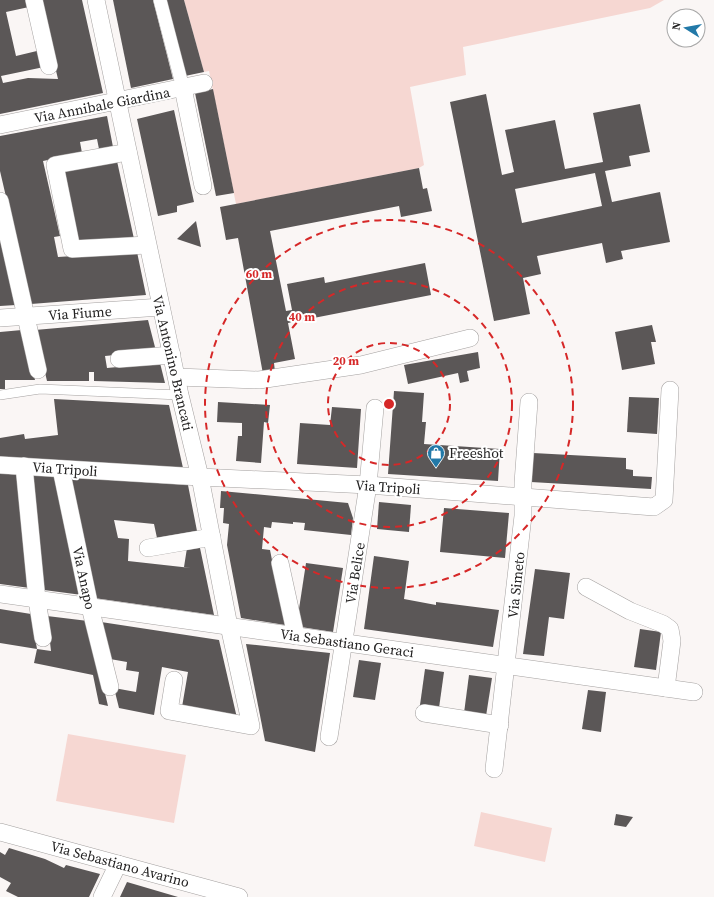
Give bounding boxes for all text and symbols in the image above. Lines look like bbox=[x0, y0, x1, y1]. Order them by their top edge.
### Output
north arrow bbox=[666, 8, 706, 48]
text: N bbox=[669, 21, 685, 32]
street label: Via Annibale Giardina bbox=[32, 82, 173, 128]
text: 60 m bbox=[246, 266, 272, 282]
street label: Via Antonino Brancati bbox=[148, 293, 198, 433]
street label: Via Fiume bbox=[48, 301, 112, 325]
text: 40 m bbox=[289, 309, 315, 325]
text: 20 m bbox=[333, 353, 359, 369]
centre of rings bbox=[382, 397, 396, 411]
shop icon: Freeshot bbox=[426, 443, 446, 468]
place label: Freeshot bbox=[449, 443, 504, 463]
street label: Via Tripoli bbox=[32, 457, 98, 481]
street label: Via Tripoli bbox=[355, 475, 421, 499]
street label: Via Belice bbox=[340, 541, 370, 605]
street label: Via Anapo bbox=[68, 545, 101, 612]
street label: Via Simeto bbox=[503, 550, 529, 619]
street label: Via Sebastiano Geraci bbox=[279, 624, 415, 662]
street label: Via Sebastiano Avarino bbox=[48, 836, 192, 892]

